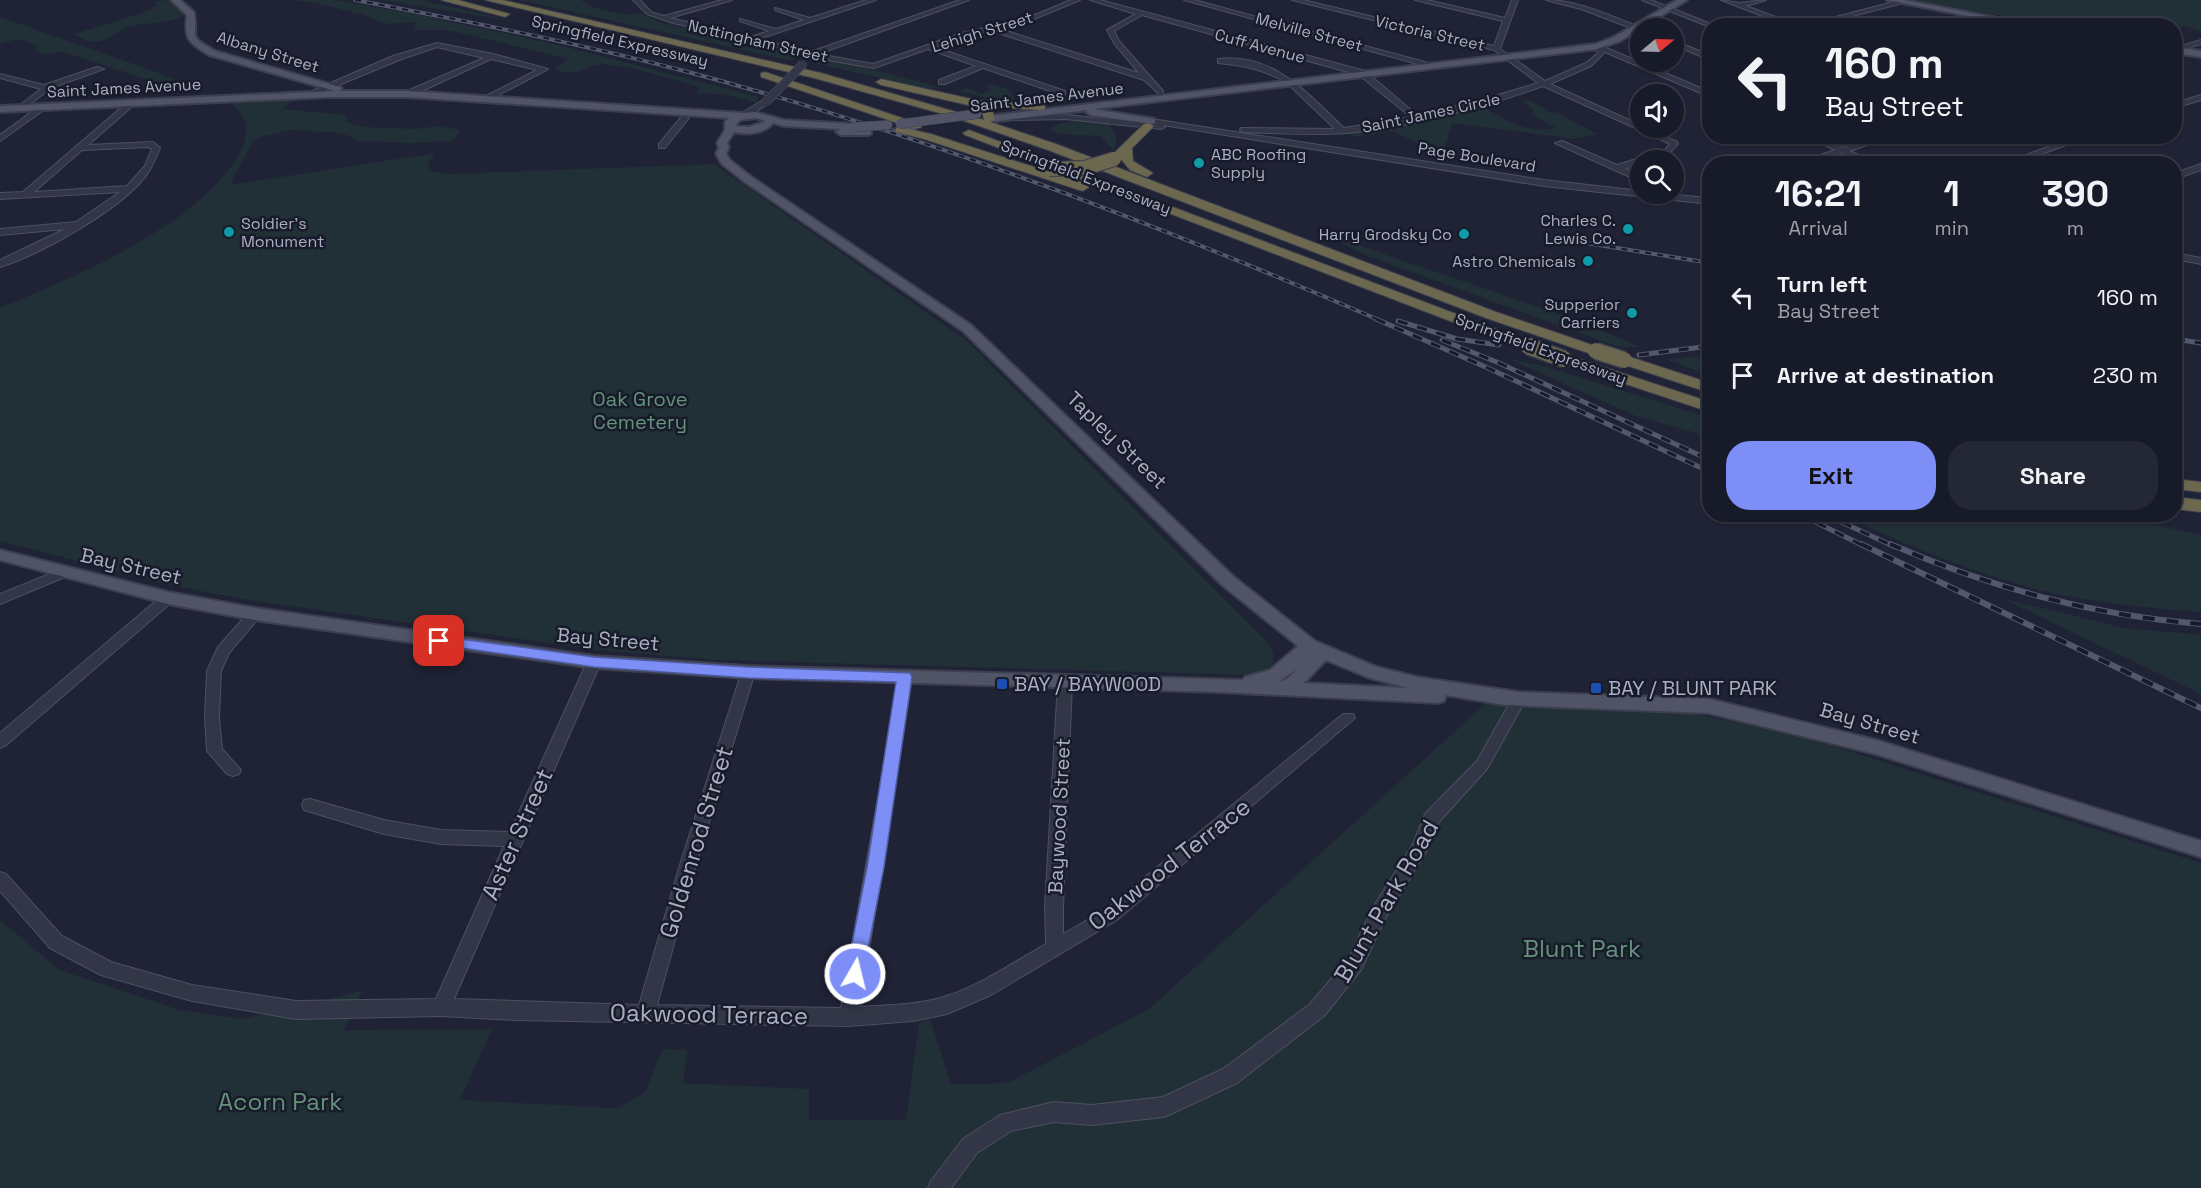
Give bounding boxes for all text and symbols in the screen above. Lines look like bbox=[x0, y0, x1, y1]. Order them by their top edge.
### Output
street label: Lehigh Street bbox=[929, 7, 1035, 57]
street label: Melville Street bbox=[1253, 8, 1365, 56]
street label: Springfield Expressway bbox=[530, 10, 710, 72]
street label: Victoria Street bbox=[1373, 10, 1487, 56]
street label: Nottingham Street bbox=[686, 15, 830, 67]
north arrow bbox=[1630, 18, 1684, 72]
map controls bbox=[1630, 18, 1684, 204]
street label: Cuff Avenue bbox=[1213, 24, 1307, 68]
street label: Albany Street bbox=[214, 26, 322, 78]
text: 160 m bbox=[1825, 37, 1944, 90]
icon: left bbox=[1726, 42, 1804, 120]
street label: Saint James Avenue bbox=[46, 73, 202, 103]
street label: Saint James Avenue bbox=[969, 77, 1125, 117]
button: sound bbox=[1630, 84, 1684, 138]
street label: Saint James Circle bbox=[1360, 88, 1502, 138]
text: Bay Street bbox=[1825, 89, 1964, 124]
street label: Springfield Expressway bbox=[998, 135, 1174, 219]
street label: Page Boulevard bbox=[1416, 137, 1538, 177]
place label: ABC Roofing Supply bbox=[1211, 144, 1306, 183]
button: search bbox=[1630, 150, 1684, 204]
marker: ABC Roofing Supply bbox=[1192, 156, 1206, 170]
text: 16:21 bbox=[1775, 171, 1862, 217]
text: 1 bbox=[1944, 171, 1960, 217]
text: 390 bbox=[2042, 171, 2109, 217]
place label: Charles C. Lewis Co. bbox=[1540, 210, 1616, 249]
place label: Soldier's Monument bbox=[241, 213, 324, 252]
text: Arrival bbox=[1789, 215, 1848, 241]
text: min bbox=[1935, 215, 1969, 241]
text: m bbox=[2067, 215, 2084, 241]
marker: Charles C. Lewis Co. bbox=[1621, 222, 1635, 236]
place label: Harry Grodsky Co bbox=[1319, 224, 1452, 245]
marker: Soldier's Monument bbox=[222, 225, 236, 239]
marker: Harry Grodsky Co bbox=[1457, 227, 1471, 241]
place label: Astro Chemicals bbox=[1452, 251, 1576, 272]
marker: Astro Chemicals bbox=[1581, 254, 1595, 268]
text: Turn left bbox=[1777, 270, 1867, 298]
icon: left bbox=[1726, 281, 1759, 314]
text: 160 m bbox=[2097, 283, 2158, 311]
place label: Supperior Carriers bbox=[1544, 294, 1620, 333]
text: Bay Street bbox=[1777, 298, 1880, 324]
marker: Supperior Carriers bbox=[1625, 306, 1639, 320]
street label: Springfield Expressway bbox=[1452, 308, 1630, 390]
icon: arrive bbox=[1726, 359, 1759, 392]
text: Arrive at destination bbox=[1777, 361, 1994, 389]
text: 230 m bbox=[2093, 361, 2158, 389]
park label: Oak Grove Cemetery bbox=[592, 386, 688, 435]
street label: Tapley Street bbox=[1061, 386, 1173, 494]
button: Exit bbox=[1726, 441, 1936, 510]
button: Share bbox=[1948, 441, 2158, 510]
street label: Bay Street bbox=[78, 542, 184, 590]
pin bbox=[413, 615, 464, 666]
street label: Bay Street bbox=[556, 622, 660, 656]
icon: arrive bbox=[422, 624, 455, 657]
place label: BAY / BAYWOOD bbox=[1014, 671, 1161, 697]
place label: BAY / BLUNT PARK bbox=[1608, 675, 1777, 701]
marker: BAY / BAYWOOD bbox=[995, 677, 1009, 691]
marker: BAY / BLUNT PARK bbox=[1589, 681, 1603, 695]
street label: Bay Street bbox=[1817, 696, 1923, 750]
street label: Baywood Street bbox=[1042, 737, 1076, 895]
street label: Goldenrod Street bbox=[652, 742, 740, 942]
street label: Aster Street bbox=[474, 763, 560, 905]
street label: Oakwood Terrace bbox=[1081, 791, 1257, 937]
street label: Blunt Park Road bbox=[1327, 814, 1445, 988]
park label: Blunt Park bbox=[1523, 933, 1641, 964]
position arrow bbox=[823, 942, 887, 1006]
street label: Oakwood Terrace bbox=[610, 997, 808, 1031]
park label: Acorn Park bbox=[218, 1086, 342, 1117]

